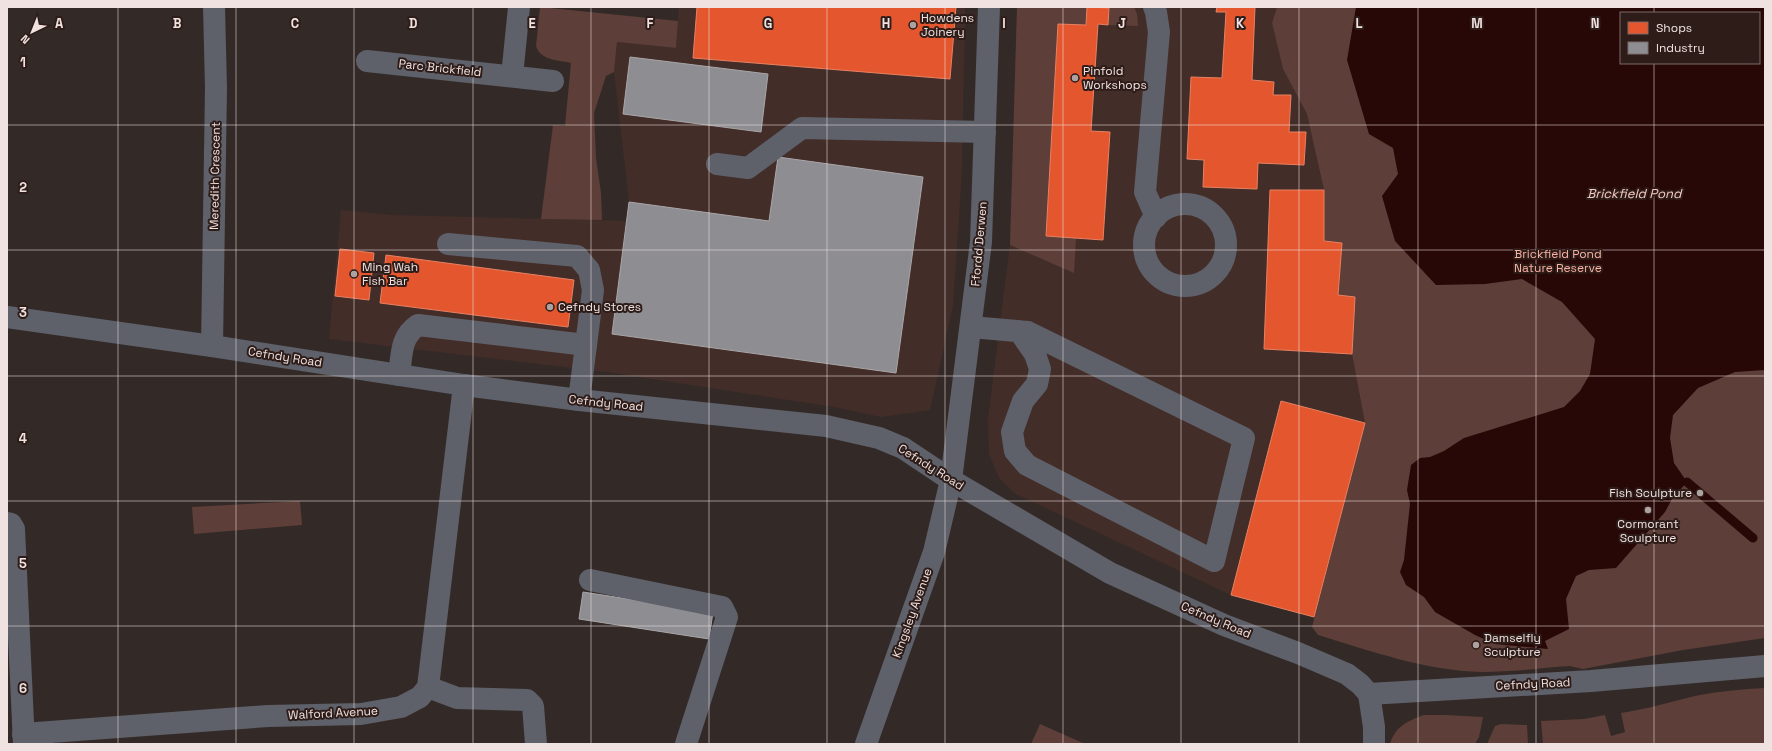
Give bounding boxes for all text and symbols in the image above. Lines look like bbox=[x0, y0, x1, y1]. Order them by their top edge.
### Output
place label: Howdens Joinery bbox=[921, 10, 974, 40]
north arrow bbox=[12, 12, 52, 52]
legend bbox=[1620, 12, 1760, 64]
text: A bbox=[55, 15, 64, 32]
text: B bbox=[173, 15, 182, 32]
text: C bbox=[291, 15, 299, 32]
text: D bbox=[409, 15, 418, 32]
text: E bbox=[528, 15, 536, 32]
text: F bbox=[647, 15, 654, 32]
text: G bbox=[764, 15, 772, 32]
text: H bbox=[882, 15, 890, 32]
text: I bbox=[1002, 15, 1006, 32]
text: J bbox=[1118, 15, 1126, 32]
text: K bbox=[1236, 15, 1245, 32]
text: L bbox=[1355, 15, 1363, 32]
text: M bbox=[1471, 15, 1483, 32]
text: N bbox=[1591, 15, 1599, 32]
marker: Howdens Joinery bbox=[908, 20, 918, 30]
text: Shops bbox=[1656, 20, 1692, 36]
text: N bbox=[18, 32, 33, 47]
text: Industry bbox=[1656, 40, 1705, 56]
text: 1 bbox=[20, 54, 26, 71]
street label: Parc Brickfield bbox=[398, 56, 482, 80]
place label: Pinfold Workshops bbox=[1083, 63, 1147, 93]
marker: Pinfold Workshops bbox=[1070, 73, 1080, 83]
street label: Meredith Crescent bbox=[206, 122, 224, 230]
text: 2 bbox=[19, 179, 27, 196]
water label: Brickfield Pond bbox=[1587, 185, 1683, 202]
street label: Ffordd Derwen bbox=[967, 201, 991, 287]
park label: Brickfield Pond Nature Reserve bbox=[1514, 246, 1602, 276]
place label: Ming Wah Fish Bar bbox=[362, 259, 418, 289]
marker: Ming Wah Fish Bar bbox=[349, 269, 359, 279]
place label: Cefndy Stores bbox=[558, 299, 641, 315]
marker: Cefndy Stores bbox=[545, 302, 555, 312]
text: 3 bbox=[19, 304, 27, 321]
street label: Cefndy Road bbox=[247, 343, 323, 371]
street label: Cefndy Road bbox=[568, 391, 644, 415]
text: 4 bbox=[19, 430, 27, 447]
street label: Cefndy Road bbox=[895, 440, 967, 494]
place label: Fish Sculpture bbox=[1609, 485, 1692, 501]
marker: Fish Sculpture bbox=[1695, 488, 1705, 498]
marker: Cormorant Sculpture bbox=[1643, 505, 1653, 515]
place label: Cormorant Sculpture bbox=[1617, 516, 1679, 546]
text: 5 bbox=[19, 555, 27, 572]
street label: Kingsley Avenue bbox=[888, 566, 936, 660]
street label: Cefndy Road bbox=[1178, 598, 1254, 642]
place label: Damselfly Sculpture bbox=[1484, 630, 1541, 660]
marker: Damselfly Sculpture bbox=[1471, 640, 1481, 650]
street label: Cefndy Road bbox=[1495, 674, 1571, 694]
text: 6 bbox=[19, 680, 27, 697]
street label: Walford Avenue bbox=[288, 703, 378, 723]

